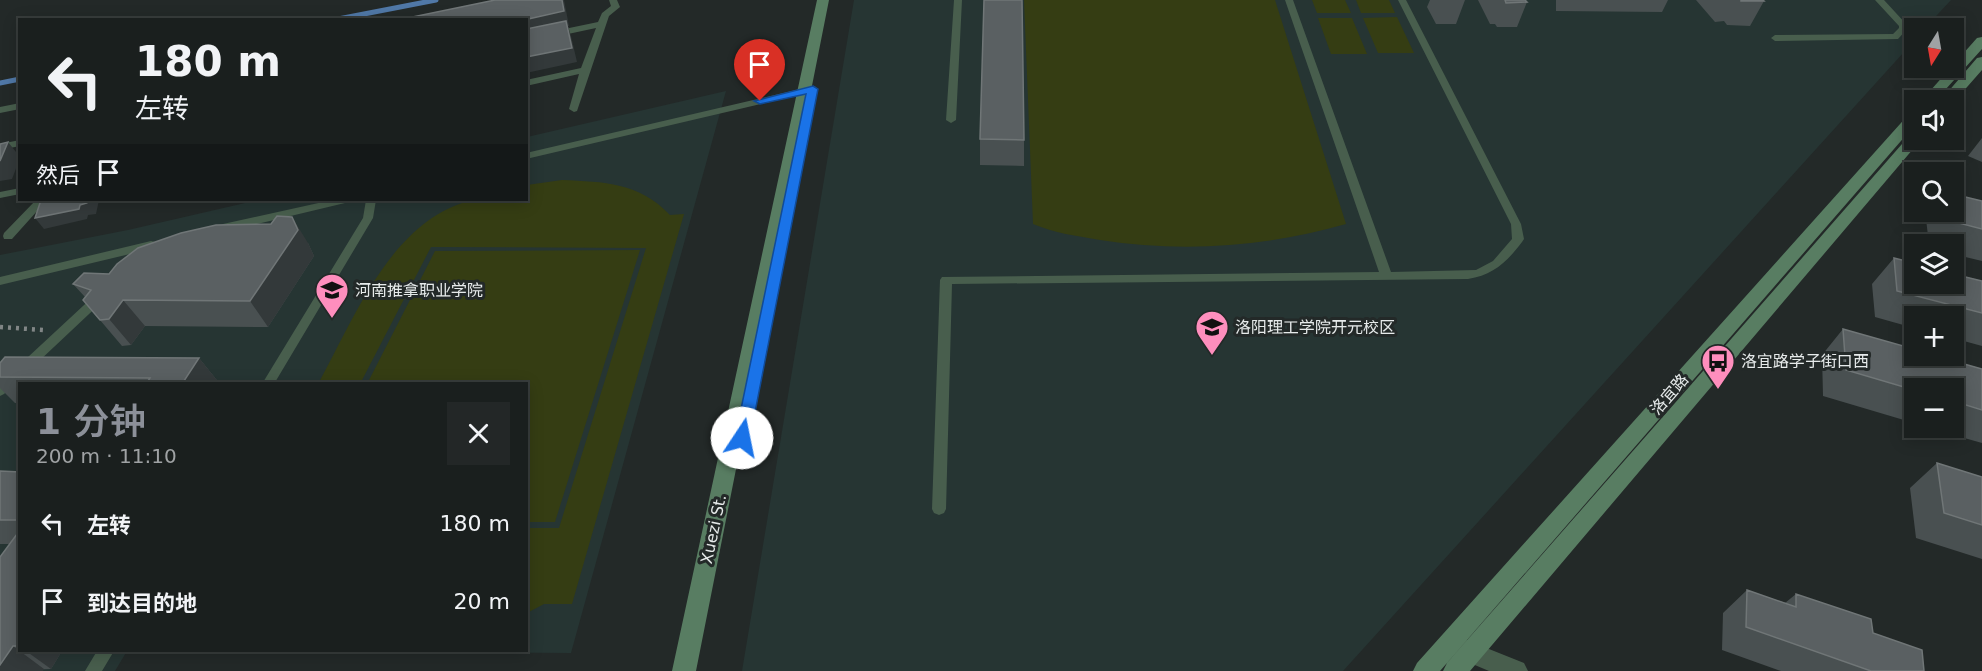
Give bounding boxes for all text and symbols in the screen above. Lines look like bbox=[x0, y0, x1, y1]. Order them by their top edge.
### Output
north arrow bbox=[1904, 18, 1964, 78]
map controls bbox=[1904, 18, 1964, 438]
text: 180 m bbox=[135, 37, 281, 86]
pin bbox=[734, 39, 785, 101]
icon: left bbox=[36, 42, 114, 120]
icon: arrive bbox=[743, 48, 776, 81]
button: sound bbox=[1904, 90, 1964, 150]
text: 左转 bbox=[135, 93, 189, 124]
icon: arrive bbox=[92, 156, 125, 189]
button: search bbox=[1904, 162, 1964, 222]
text: 然后 bbox=[36, 163, 80, 188]
button: layers bbox=[1904, 234, 1964, 294]
school or university icon: 河南推拿职业学院 bbox=[314, 272, 350, 319]
place label: 河南推拿职业学院 bbox=[355, 281, 483, 300]
button: + bbox=[1904, 306, 1964, 366]
school or university icon: 洛阳理工学院开元校区 bbox=[1194, 309, 1230, 356]
place label: 洛阳理工学院开元校区 bbox=[1235, 318, 1395, 337]
bus stop icon: 洛宜路学子街口西 bbox=[1700, 343, 1736, 390]
place label: 洛宜路学子街口西 bbox=[1741, 352, 1869, 371]
street label: 洛宜路 bbox=[1646, 370, 1692, 419]
button: − bbox=[1904, 378, 1964, 438]
text: 1 分钟 bbox=[36, 401, 146, 442]
button: close bbox=[447, 402, 510, 465]
position arrow bbox=[710, 406, 774, 470]
text: 200 m · 11:10 bbox=[36, 444, 177, 468]
street label: Xuezi St. bbox=[697, 493, 730, 566]
icon: left bbox=[36, 507, 69, 540]
text: 180 m bbox=[440, 511, 510, 536]
text: 左转 bbox=[87, 513, 131, 538]
icon: arrive bbox=[36, 585, 69, 618]
text: 20 m bbox=[454, 589, 510, 614]
text: 到达目的地 bbox=[87, 591, 197, 616]

